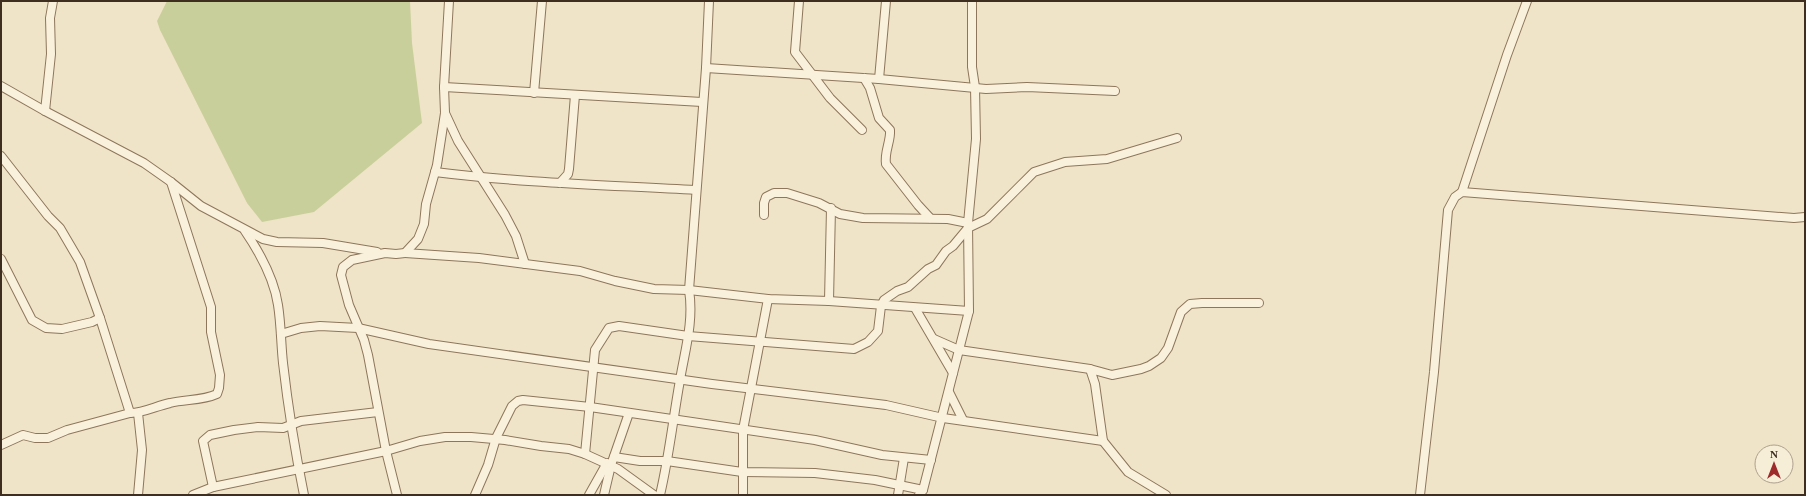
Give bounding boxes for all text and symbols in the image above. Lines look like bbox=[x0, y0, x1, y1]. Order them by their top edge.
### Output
north arrow bbox=[1754, 444, 1794, 484]
text: N bbox=[1770, 448, 1778, 460]

